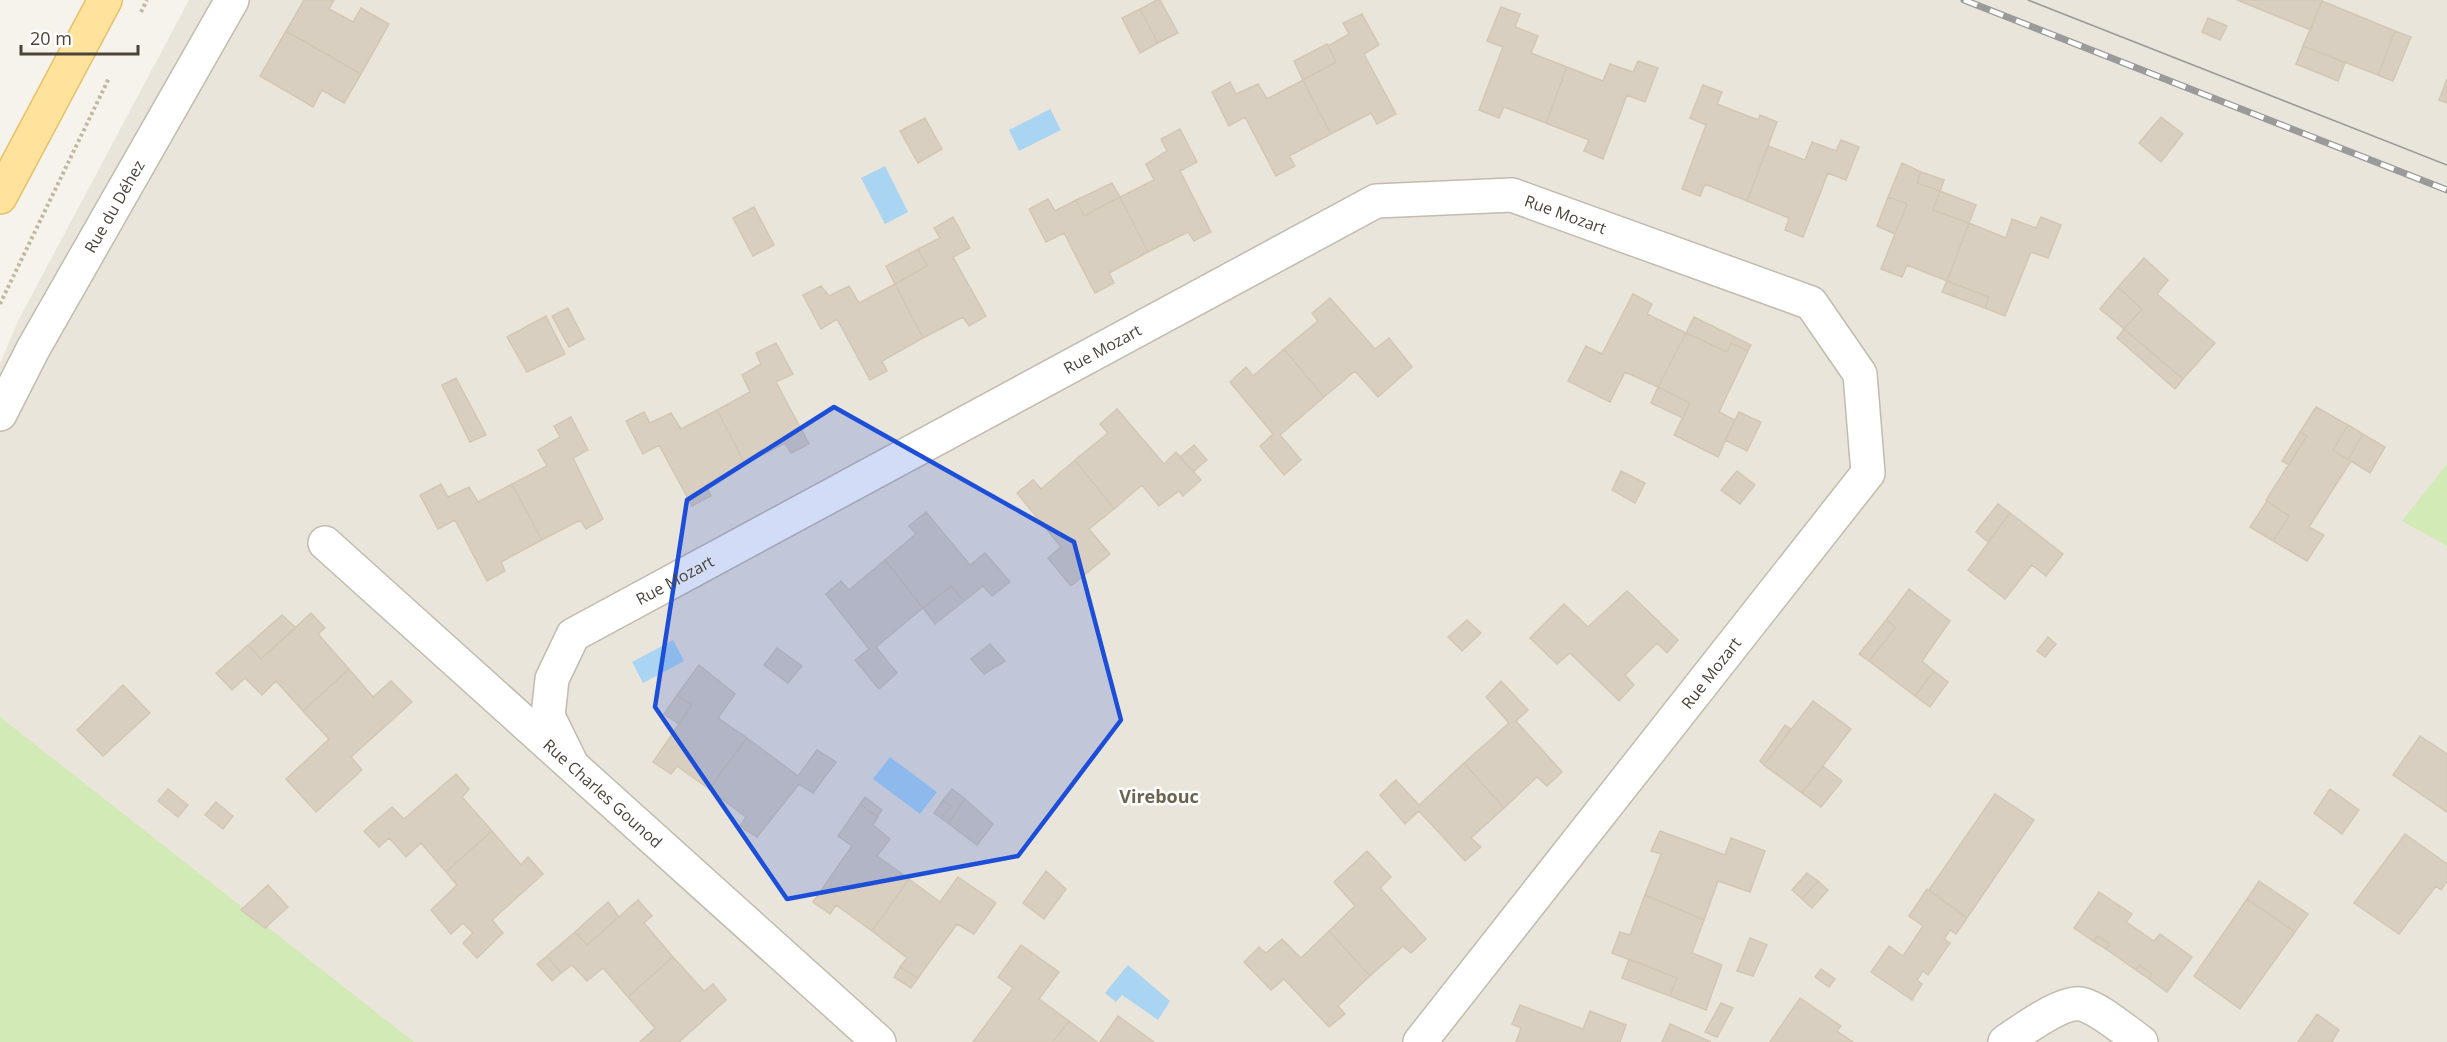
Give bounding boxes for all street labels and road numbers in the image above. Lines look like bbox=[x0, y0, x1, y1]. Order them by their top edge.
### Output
street label: Rue du Déhez bbox=[79, 156, 149, 257]
street label: Rue Mozart bbox=[1521, 189, 1610, 239]
street label: Rue Mozart bbox=[1060, 319, 1145, 379]
street label: Rue Mozart bbox=[632, 550, 718, 610]
street label: Rue Mozart bbox=[1676, 632, 1746, 713]
street label: Rue Charles Gounod bbox=[539, 734, 667, 853]

